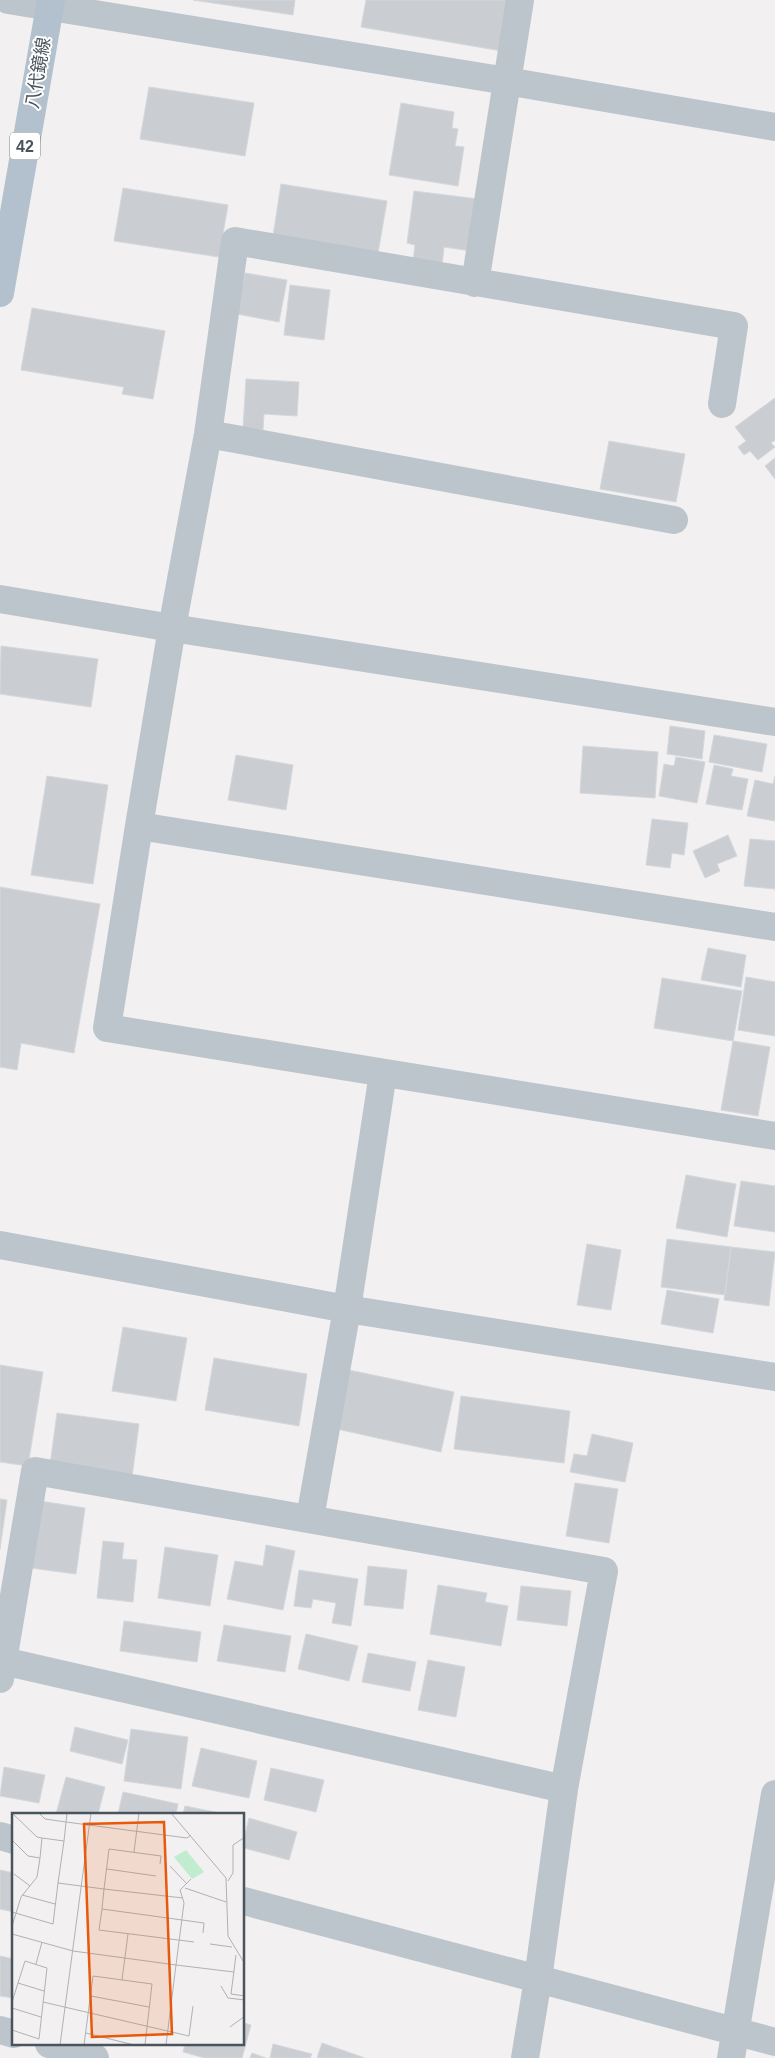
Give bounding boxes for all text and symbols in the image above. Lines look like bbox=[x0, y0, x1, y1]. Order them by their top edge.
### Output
street label: 八代鏡線 bbox=[22, 36, 54, 110]
road number: 42 bbox=[10, 132, 40, 160]
inset map bbox=[12, 1813, 245, 2046]

